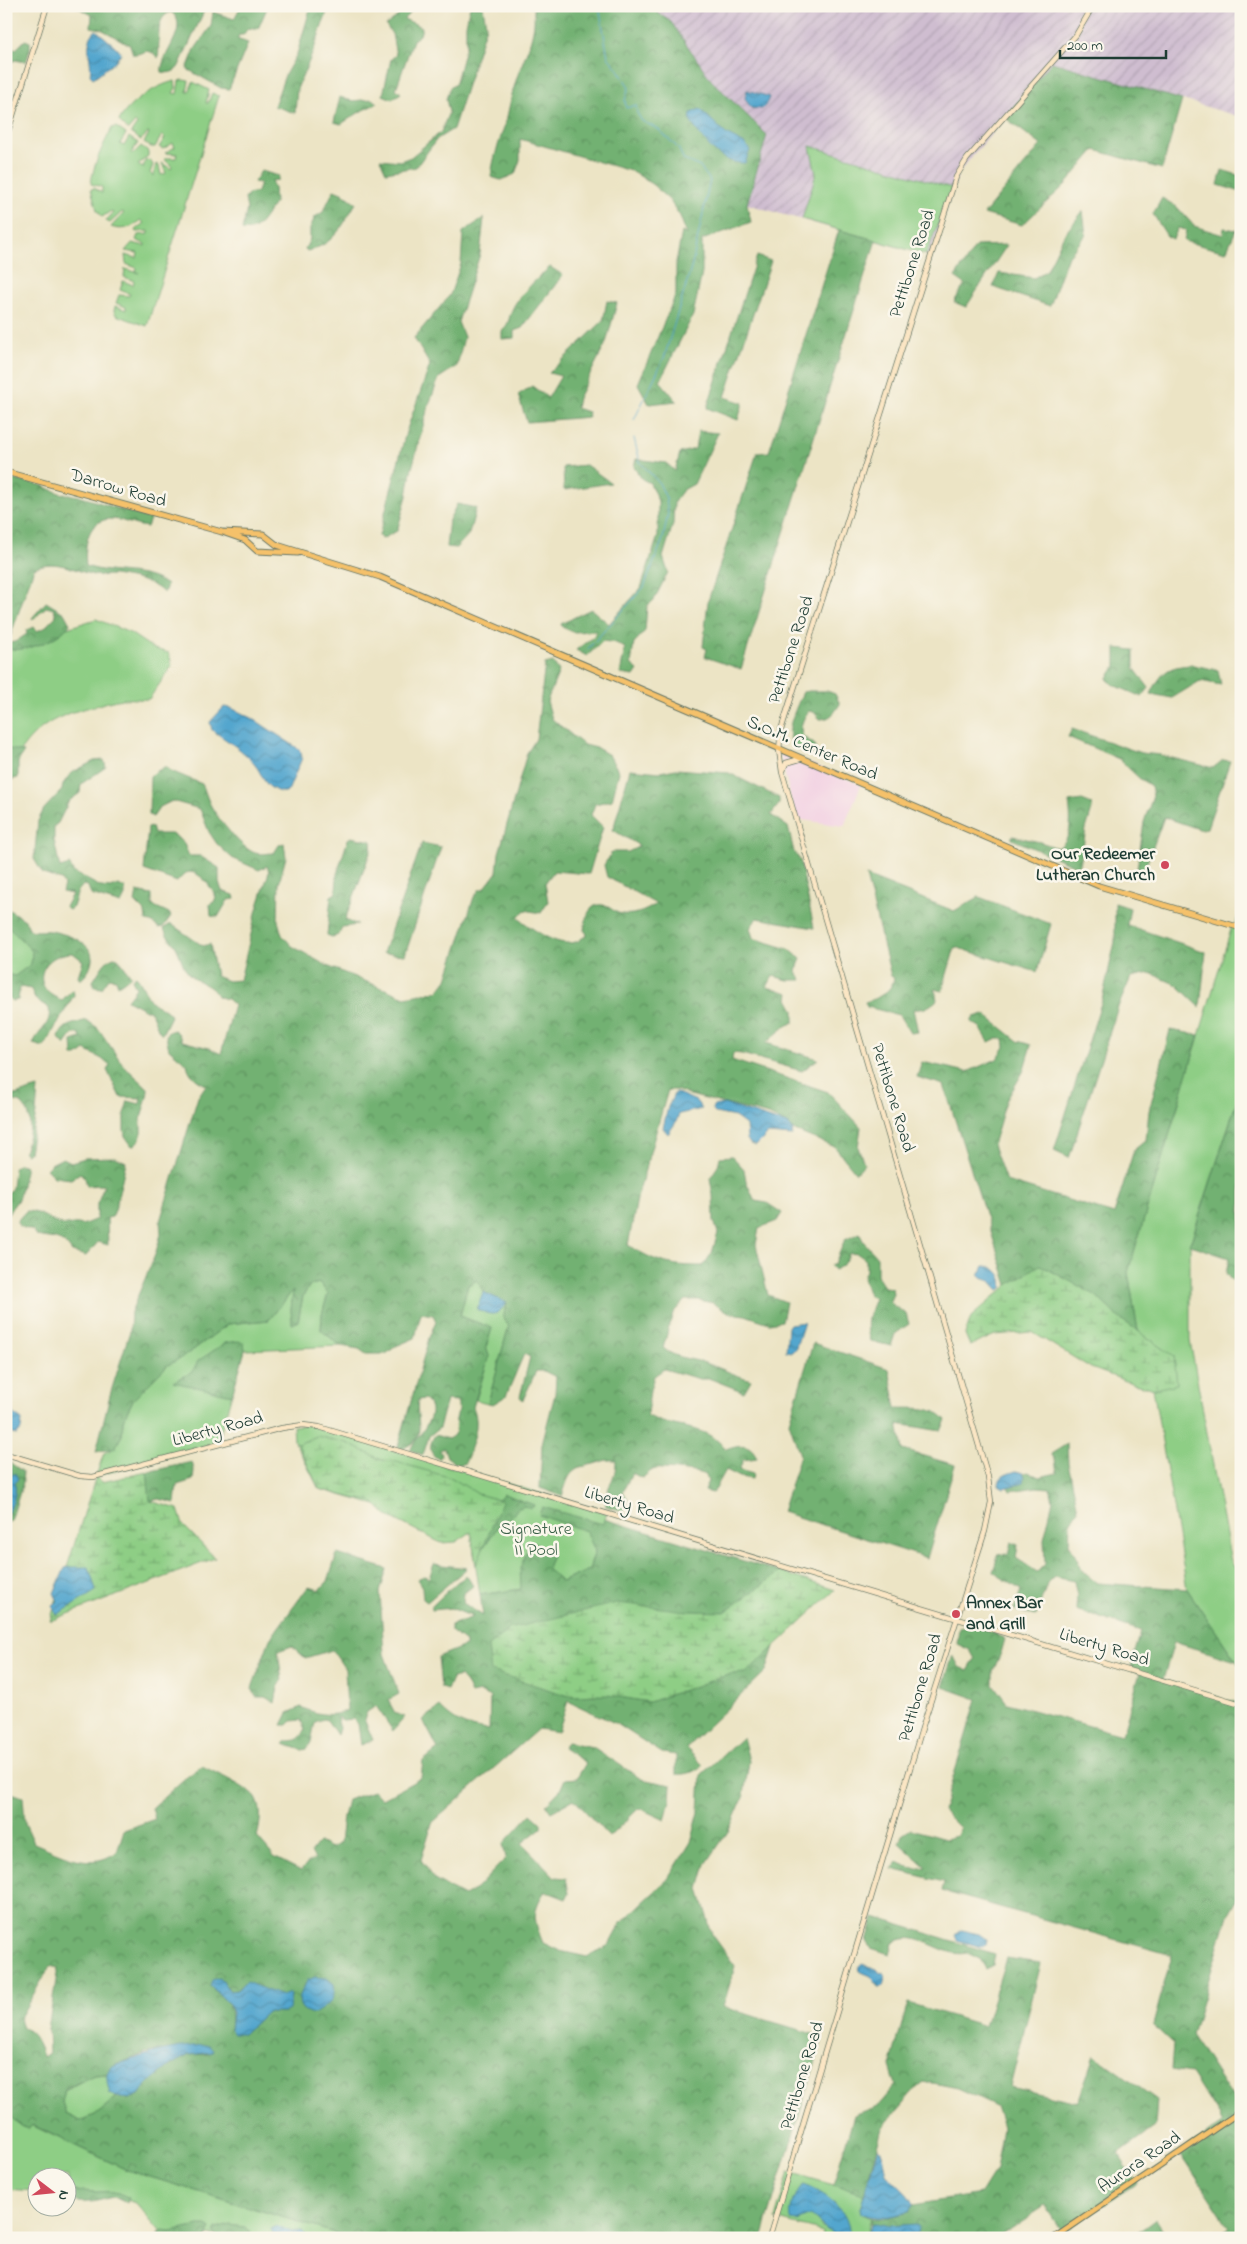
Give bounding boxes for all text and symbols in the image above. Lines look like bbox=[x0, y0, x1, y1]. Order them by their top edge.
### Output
scale bar bbox=[1060, 28, 1166, 60]
text: 200 m bbox=[1067, 35, 1103, 57]
street label: Pettibone Road bbox=[883, 207, 943, 321]
street label: Darrow Road bbox=[66, 463, 169, 515]
street label: Pettibone Road bbox=[762, 593, 822, 707]
street label: S.O.M. Center Road bbox=[742, 710, 882, 788]
place label: Our Redeemer Lutheran Church bbox=[1036, 842, 1155, 889]
marker: Our Redeemer Lutheran Church bbox=[1159, 859, 1171, 871]
street label: Pettibone Road bbox=[863, 1041, 921, 1155]
street label: Liberty Road bbox=[170, 1405, 266, 1455]
street label: Liberty Road bbox=[581, 1480, 677, 1532]
park label: Signature II Pool bbox=[500, 1517, 573, 1564]
place label: Annex Bar and Grill bbox=[966, 1591, 1043, 1638]
marker: Annex Bar and Grill bbox=[950, 1608, 962, 1620]
street label: Liberty Road bbox=[1056, 1622, 1152, 1674]
street label: Pettibone Road bbox=[892, 1631, 950, 1745]
street label: Pettibone Road bbox=[774, 2019, 832, 2133]
street label: Aurora Road bbox=[1093, 2126, 1187, 2200]
north arrow bbox=[28, 2166, 78, 2216]
text: N bbox=[52, 2188, 74, 2203]

